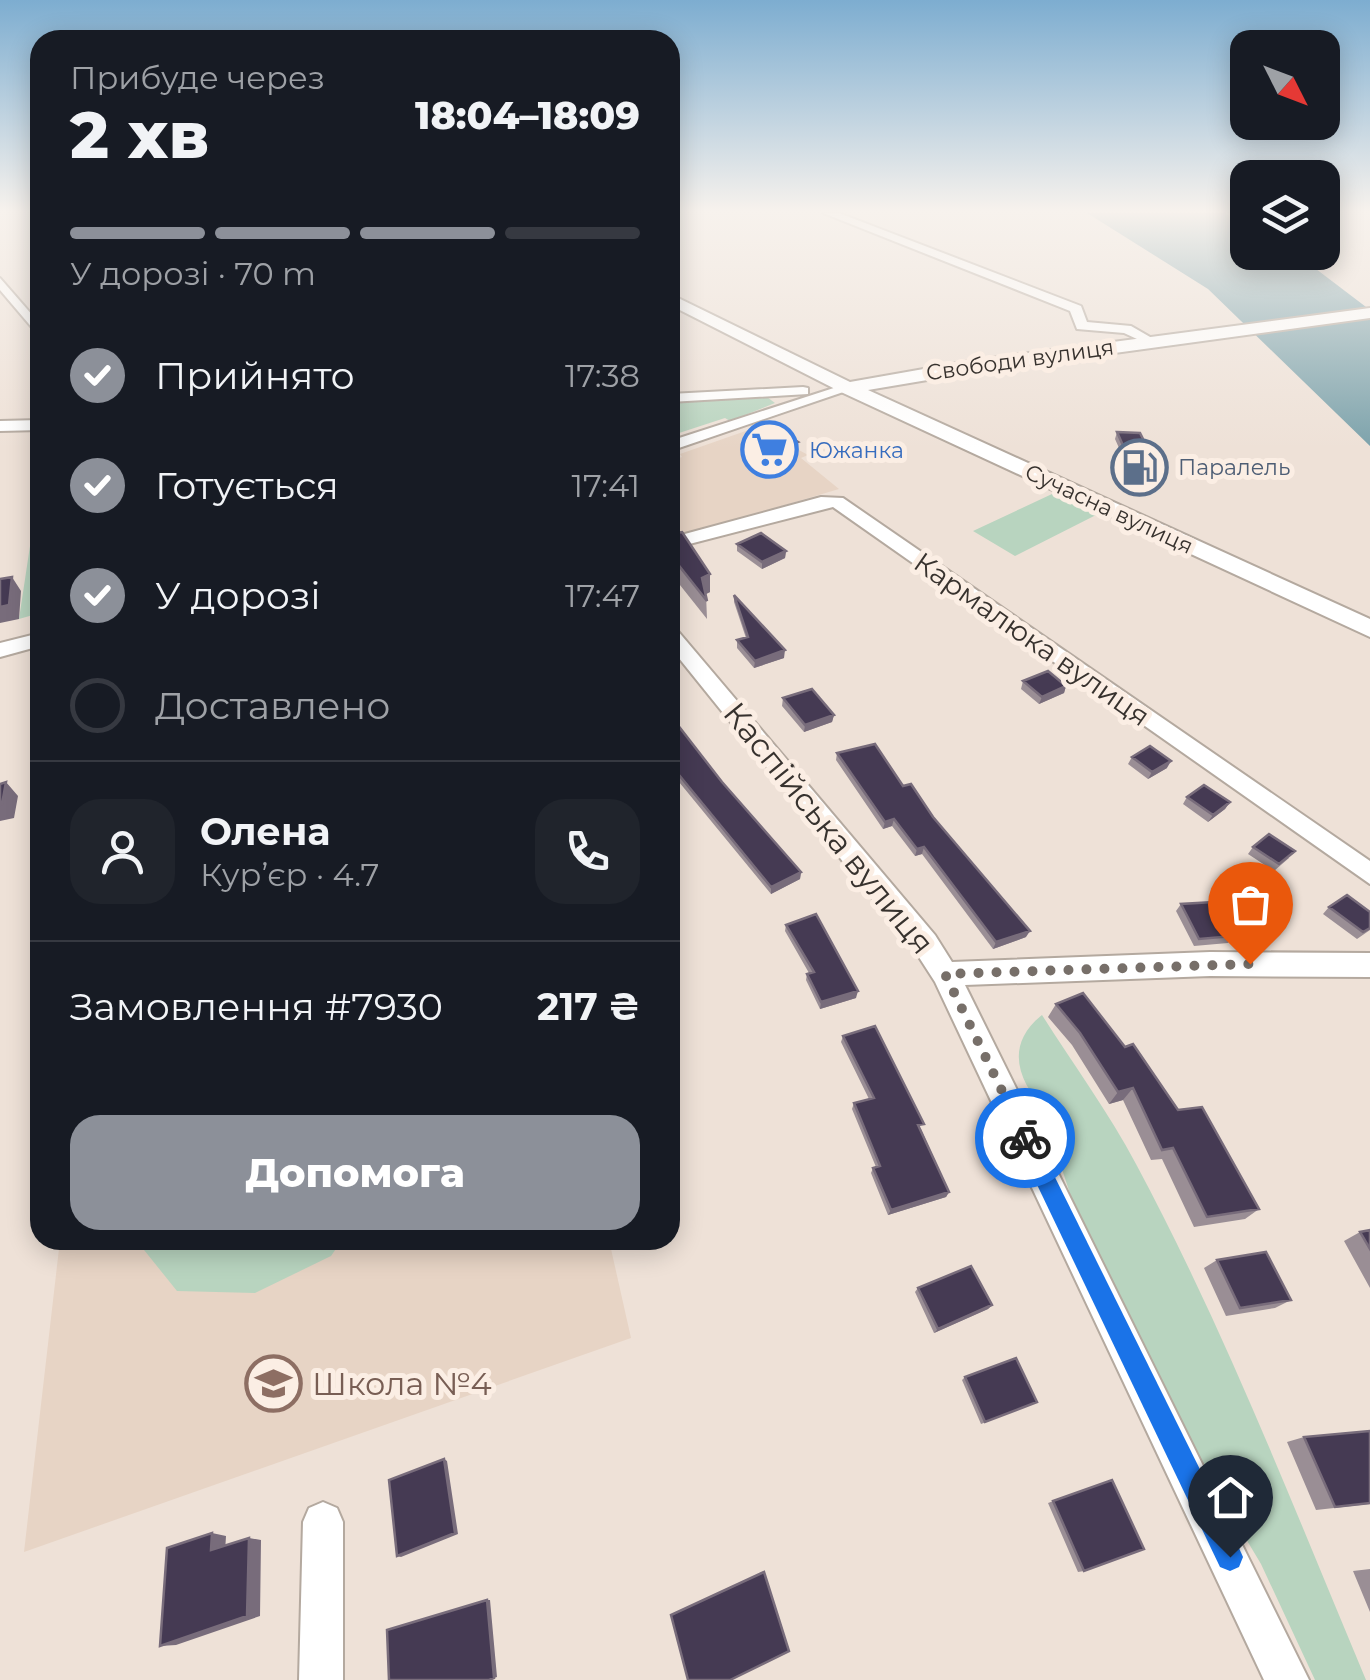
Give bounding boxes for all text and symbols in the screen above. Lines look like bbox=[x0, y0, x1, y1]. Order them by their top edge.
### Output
north arrow bbox=[1230, 30, 1340, 140]
map controls bbox=[1230, 30, 1340, 270]
text: Прибуде через bbox=[70, 58, 325, 97]
text: 18:04–18:09 bbox=[415, 92, 640, 139]
text: 2 хв bbox=[70, 95, 209, 174]
button: layers bbox=[1230, 160, 1340, 270]
text: У дорозі · 70 m bbox=[70, 254, 316, 293]
street label: Свободи вулиця bbox=[924, 333, 1116, 387]
icon: check bbox=[70, 348, 125, 403]
text: Прийнято bbox=[155, 352, 355, 399]
text: 17:38 bbox=[565, 356, 640, 395]
supermarket icon: Южанка bbox=[740, 420, 800, 480]
place label: Южанка bbox=[809, 437, 904, 464]
fuel station icon: Паралель bbox=[1109, 437, 1169, 497]
place label: Паралель bbox=[1178, 454, 1290, 481]
icon: check bbox=[70, 458, 125, 513]
street label: Сучасна вулиця bbox=[1021, 458, 1197, 560]
text: Готується bbox=[155, 462, 339, 509]
text: 17:41 bbox=[572, 466, 640, 505]
street label: Кармалюка вулиця bbox=[908, 545, 1156, 733]
icon: check bbox=[70, 568, 125, 623]
text: У дорозі bbox=[155, 572, 321, 619]
text: 17:47 bbox=[565, 576, 640, 615]
text: Доставлено bbox=[155, 682, 390, 729]
street label: Каспійська вулиця bbox=[716, 694, 942, 962]
button: person bbox=[70, 799, 175, 904]
button: phone bbox=[535, 799, 640, 904]
text: Олена bbox=[200, 808, 330, 855]
text: Кур’єр · 4.7 bbox=[200, 855, 379, 894]
pin bbox=[1208, 862, 1293, 965]
icon: bag bbox=[1223, 877, 1278, 932]
text: Замовлення #7930 bbox=[70, 983, 443, 1030]
text: 217 ₴ bbox=[537, 983, 640, 1030]
courier bbox=[975, 1088, 1075, 1188]
icon: bike bbox=[998, 1111, 1053, 1166]
button: Допомога bbox=[70, 1115, 640, 1230]
school or university icon: Школа №4 bbox=[243, 1353, 303, 1413]
place label: Школа №4 bbox=[312, 1364, 492, 1403]
pin bbox=[1188, 1455, 1273, 1558]
icon: home bbox=[1203, 1470, 1258, 1525]

